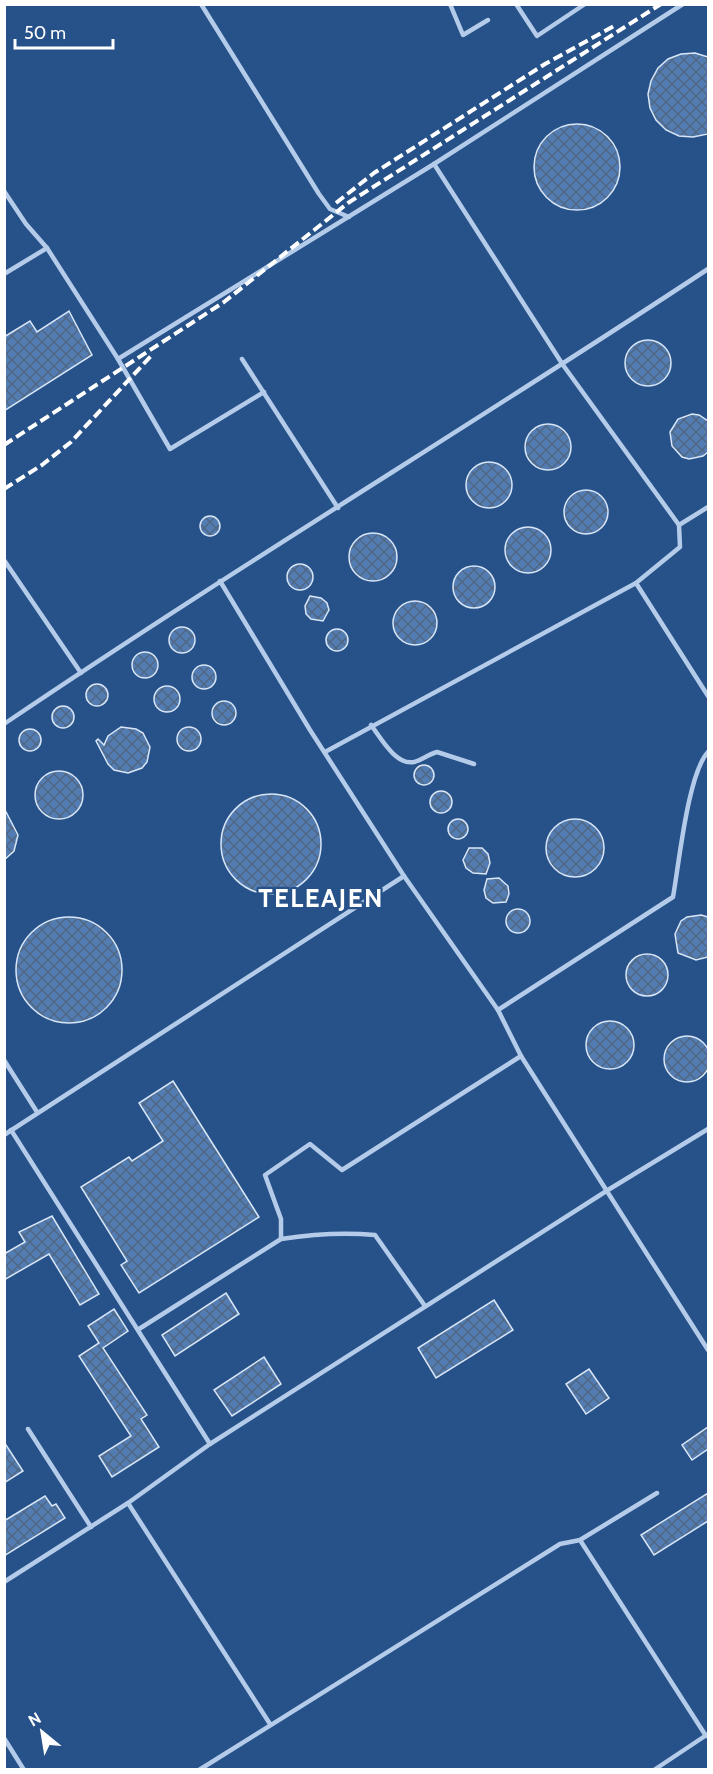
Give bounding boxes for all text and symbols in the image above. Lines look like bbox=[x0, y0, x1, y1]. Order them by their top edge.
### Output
scale bar bbox=[15, 12, 112, 50]
text: 50 m bbox=[24, 22, 66, 44]
district label: TELEAJEN bbox=[258, 882, 384, 914]
north arrow bbox=[12, 1702, 72, 1762]
text: N bbox=[25, 1708, 44, 1730]

